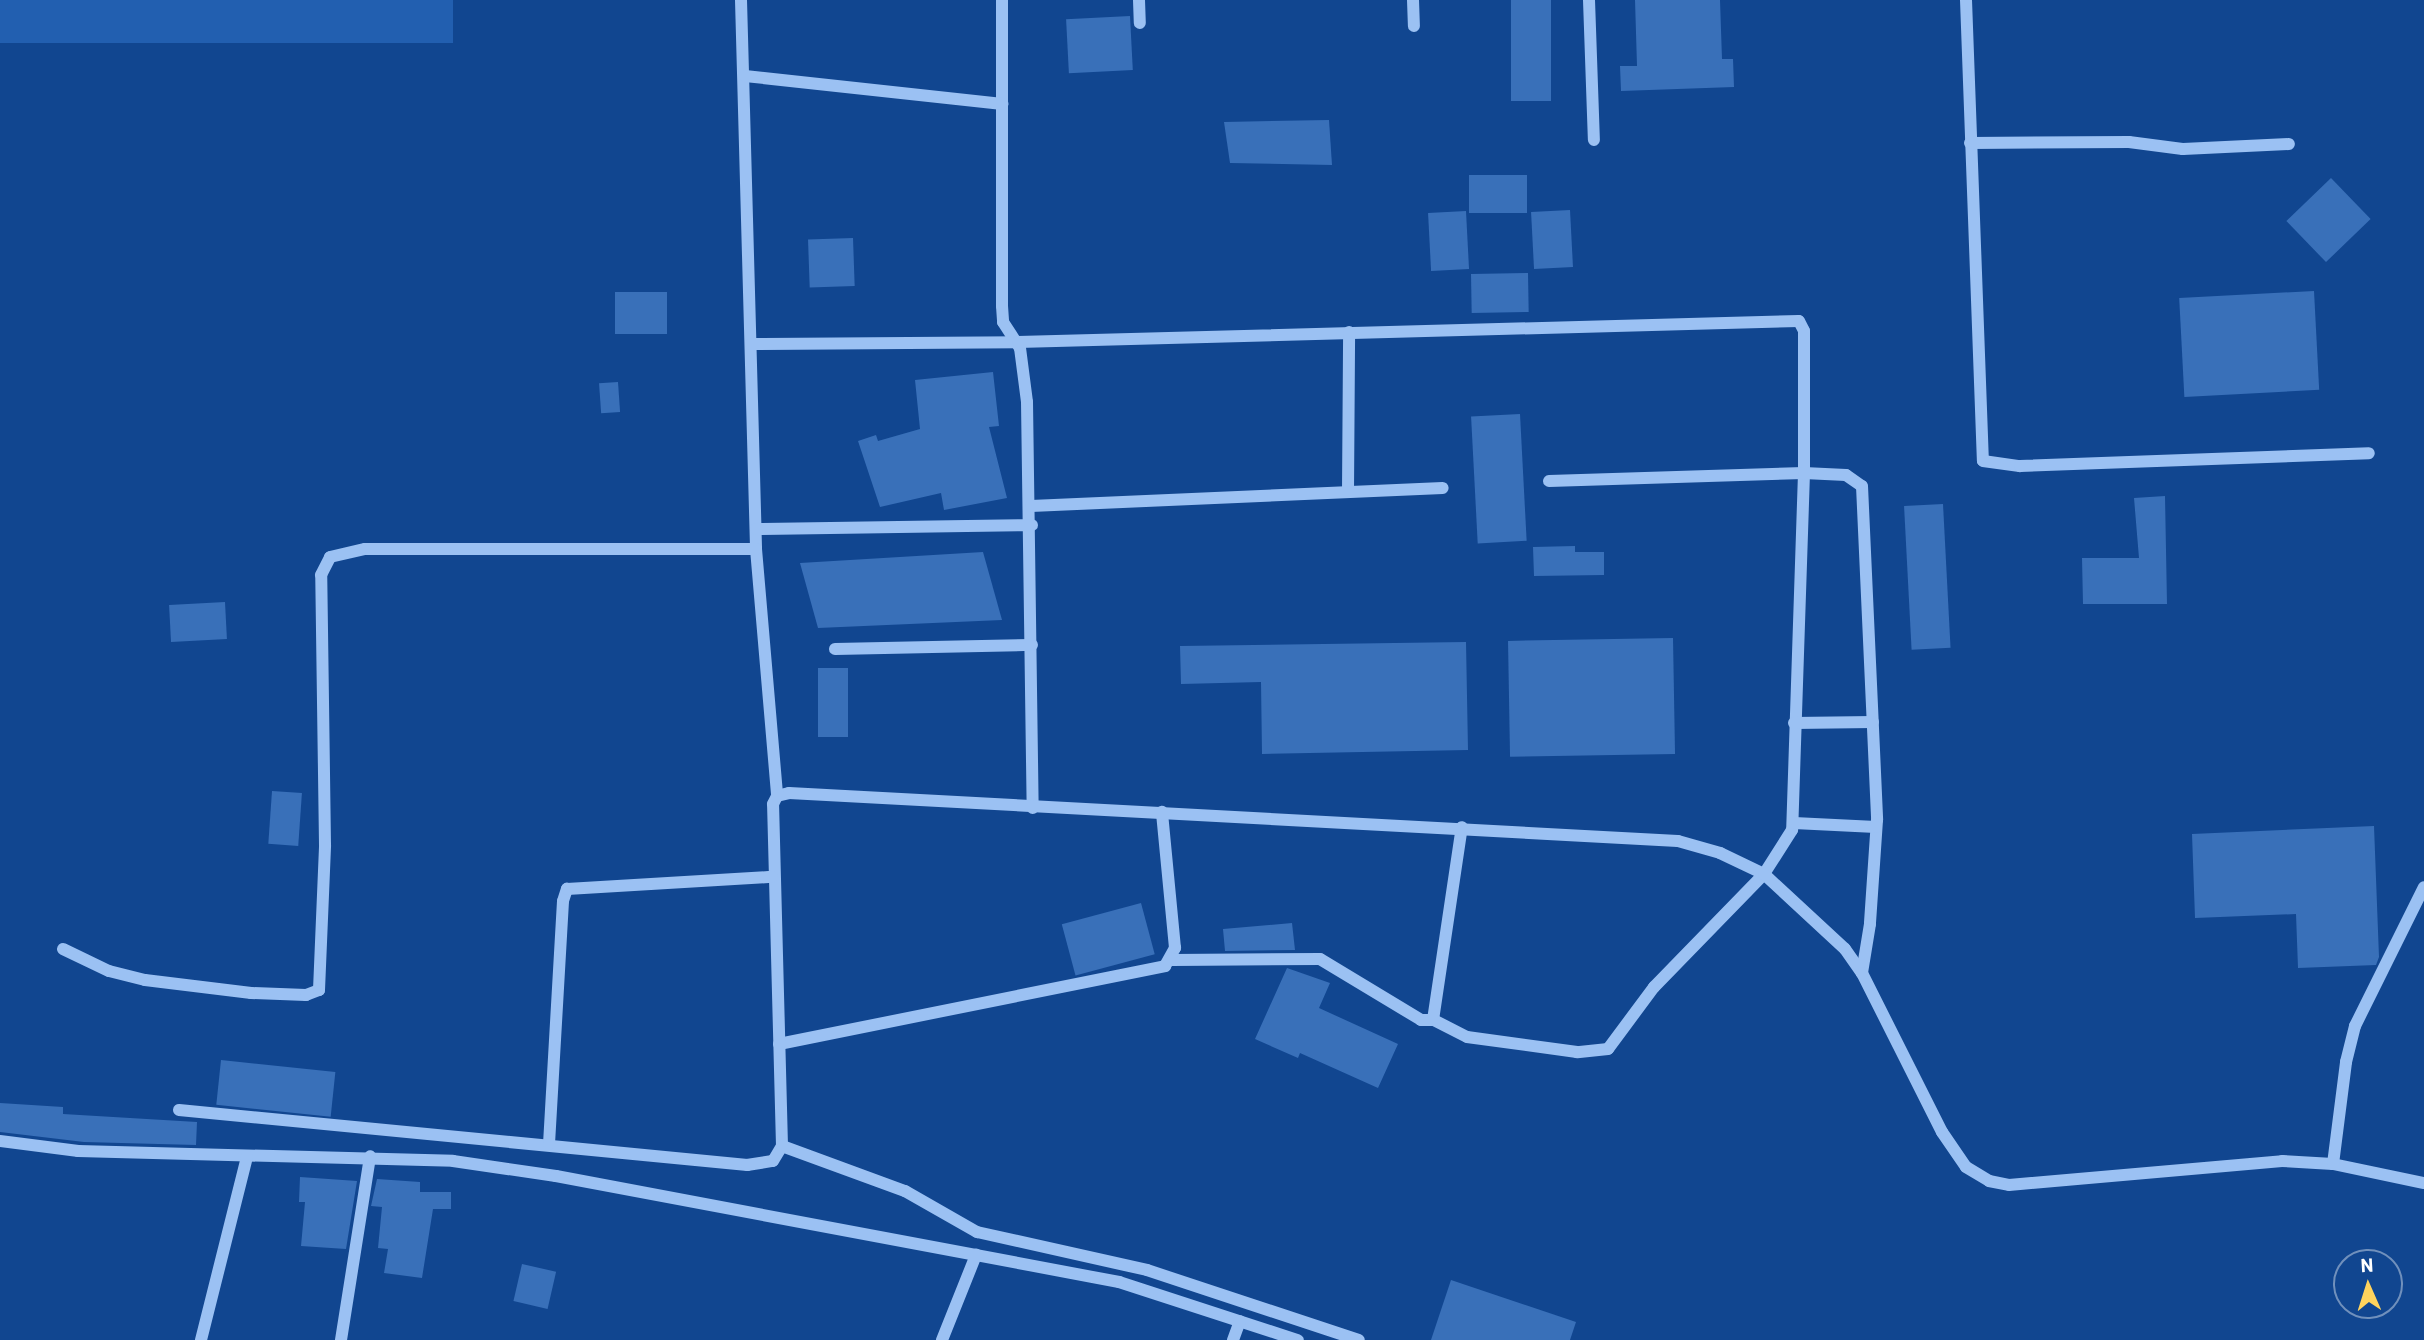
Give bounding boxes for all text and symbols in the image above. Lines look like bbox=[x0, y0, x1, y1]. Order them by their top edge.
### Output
north arrow bbox=[2333, 1249, 2403, 1319]
text: N bbox=[2360, 1253, 2374, 1276]

